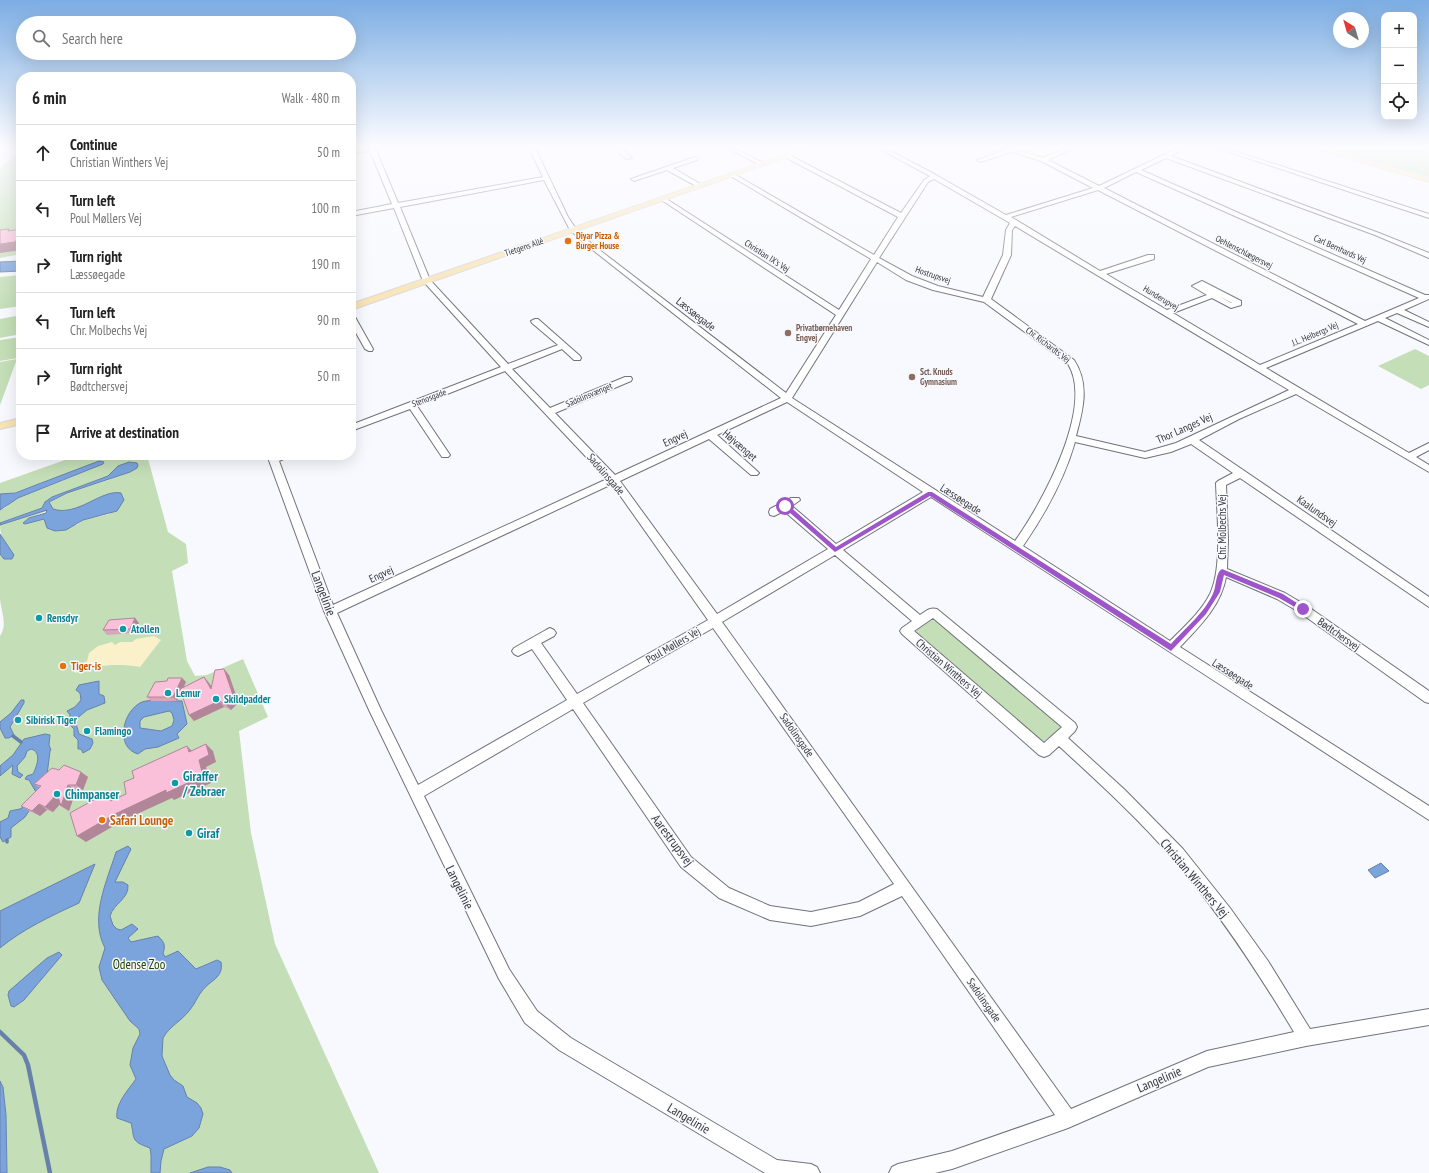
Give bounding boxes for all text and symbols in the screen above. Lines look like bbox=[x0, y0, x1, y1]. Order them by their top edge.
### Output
north arrow bbox=[1333, 12, 1369, 48]
map controls bbox=[1381, 12, 1417, 120]
button: + bbox=[1381, 12, 1417, 48]
search box bbox=[16, 16, 356, 60]
icon: search bbox=[30, 27, 52, 49]
text: Search here bbox=[62, 29, 123, 48]
button: − bbox=[1381, 48, 1417, 84]
button: locate bbox=[1381, 84, 1417, 120]
text: 6 min bbox=[32, 87, 66, 109]
text: Walk · 480 m bbox=[282, 90, 340, 107]
text: Continue bbox=[70, 135, 117, 154]
icon: ahead bbox=[32, 142, 54, 164]
text: 50 m bbox=[317, 144, 340, 161]
text: Christian Winthers Vej bbox=[70, 154, 168, 171]
text: Turn left bbox=[70, 191, 115, 210]
icon: left bbox=[32, 198, 54, 220]
text: 100 m bbox=[311, 200, 340, 217]
text: Poul Møllers Vej bbox=[70, 210, 142, 227]
place label: Diyar Pizza & Burger House bbox=[576, 230, 619, 251]
street label: Oehlenschlægersvej bbox=[1213, 232, 1275, 272]
street label: Carl Bernhards Vej bbox=[1312, 232, 1368, 266]
street label: Tietgens Allé bbox=[503, 235, 545, 258]
marker: Diyar Pizza & Burger House bbox=[563, 236, 573, 246]
street label: Christian IX's Vej bbox=[742, 237, 792, 275]
text: Turn right bbox=[70, 247, 122, 266]
icon: right bbox=[32, 254, 54, 276]
text: 190 m bbox=[311, 256, 340, 273]
street label: Hostrupsvej bbox=[914, 263, 952, 287]
text: Læssøegade bbox=[70, 266, 125, 283]
street label: Hunderupvej bbox=[1141, 283, 1181, 313]
street label: Læssøegade bbox=[673, 294, 719, 334]
text: Turn left bbox=[70, 303, 115, 322]
icon: left bbox=[32, 310, 54, 332]
text: 90 m bbox=[317, 312, 340, 329]
street label: J.L. Heibergs Vej bbox=[1289, 319, 1340, 349]
text: Chr. Molbechs Vej bbox=[70, 322, 147, 339]
place label: Privatbørnehaven Engvej bbox=[796, 322, 852, 343]
street label: Chr. Richardts Vej bbox=[1023, 324, 1073, 366]
marker: Privatbørnehaven Engvej bbox=[783, 328, 793, 338]
text: Turn right bbox=[70, 359, 122, 378]
icon: right bbox=[32, 366, 54, 388]
place label: Sct. Knuds Gymnasium bbox=[920, 366, 957, 387]
text: 50 m bbox=[317, 368, 340, 385]
marker: Sct. Knuds Gymnasium bbox=[907, 372, 917, 382]
text: Bødtchersvej bbox=[70, 378, 128, 395]
street label: Sadolinsvænget bbox=[564, 380, 614, 409]
street label: Stenosgade bbox=[410, 386, 448, 409]
street label: Thor Langes Vej bbox=[1154, 409, 1214, 447]
icon: arrive bbox=[32, 422, 54, 444]
text: Arrive at destination bbox=[70, 423, 179, 442]
street label: Engvej bbox=[660, 426, 690, 450]
street label: Højvænget bbox=[720, 426, 760, 464]
street label: Sadolinsgade bbox=[584, 450, 628, 498]
street label: Læssøegade bbox=[938, 480, 985, 518]
street label: Kaalundsvej bbox=[1294, 492, 1340, 530]
street label: Chr. Molbechs Vej bbox=[1215, 494, 1229, 560]
route start bbox=[776, 497, 794, 515]
street label: Engvej bbox=[366, 562, 396, 586]
street label: Langelinie bbox=[307, 568, 340, 618]
route end bbox=[1294, 600, 1312, 618]
place label: Rensdyr bbox=[47, 611, 79, 625]
marker: Rensdyr bbox=[34, 613, 44, 623]
street label: Bødtchersvej bbox=[1315, 614, 1363, 654]
place label: Atollen bbox=[130, 622, 159, 636]
marker: Atollen bbox=[118, 624, 128, 634]
street label: Poul Møllers Vej bbox=[643, 624, 703, 666]
street label: Christian Winthers Vej bbox=[913, 635, 985, 701]
street label: Læssøegade bbox=[1210, 655, 1257, 693]
place label: Tiger-is bbox=[71, 659, 101, 673]
marker: Tiger-is bbox=[58, 661, 68, 671]
place label: Lemur bbox=[176, 686, 201, 700]
marker: Lemur bbox=[163, 688, 173, 698]
place label: Skildpadder bbox=[224, 692, 271, 706]
marker: Skildpadder bbox=[211, 694, 221, 704]
street label: Sadolinsgade bbox=[777, 710, 818, 760]
place label: Sibirisk Tiger bbox=[26, 713, 78, 727]
marker: Sibirisk Tiger bbox=[13, 715, 23, 725]
place label: Flamingo bbox=[95, 724, 131, 738]
marker: Flamingo bbox=[82, 726, 92, 736]
place label: Giraffer / Zebraer bbox=[182, 768, 226, 800]
marker: Giraffer / Zebraer bbox=[170, 778, 180, 788]
place label: Chimpanser bbox=[65, 786, 119, 803]
marker: Chimpanser bbox=[52, 789, 62, 799]
street label: Aarestrupsvej bbox=[648, 811, 698, 870]
place label: Safari Lounge bbox=[110, 812, 174, 829]
marker: Safari Lounge bbox=[97, 815, 107, 825]
place label: Giraf bbox=[197, 825, 221, 842]
marker: Giraf bbox=[184, 828, 194, 838]
street label: Christian Winthers Vej bbox=[1157, 835, 1233, 922]
street label: Langelinie bbox=[442, 862, 477, 912]
park label: Odense Zoo bbox=[113, 956, 166, 973]
street label: Sadolinsgade bbox=[964, 975, 1005, 1025]
street label: Langelinie bbox=[1134, 1062, 1184, 1096]
street label: Langelinie bbox=[664, 1099, 713, 1138]

